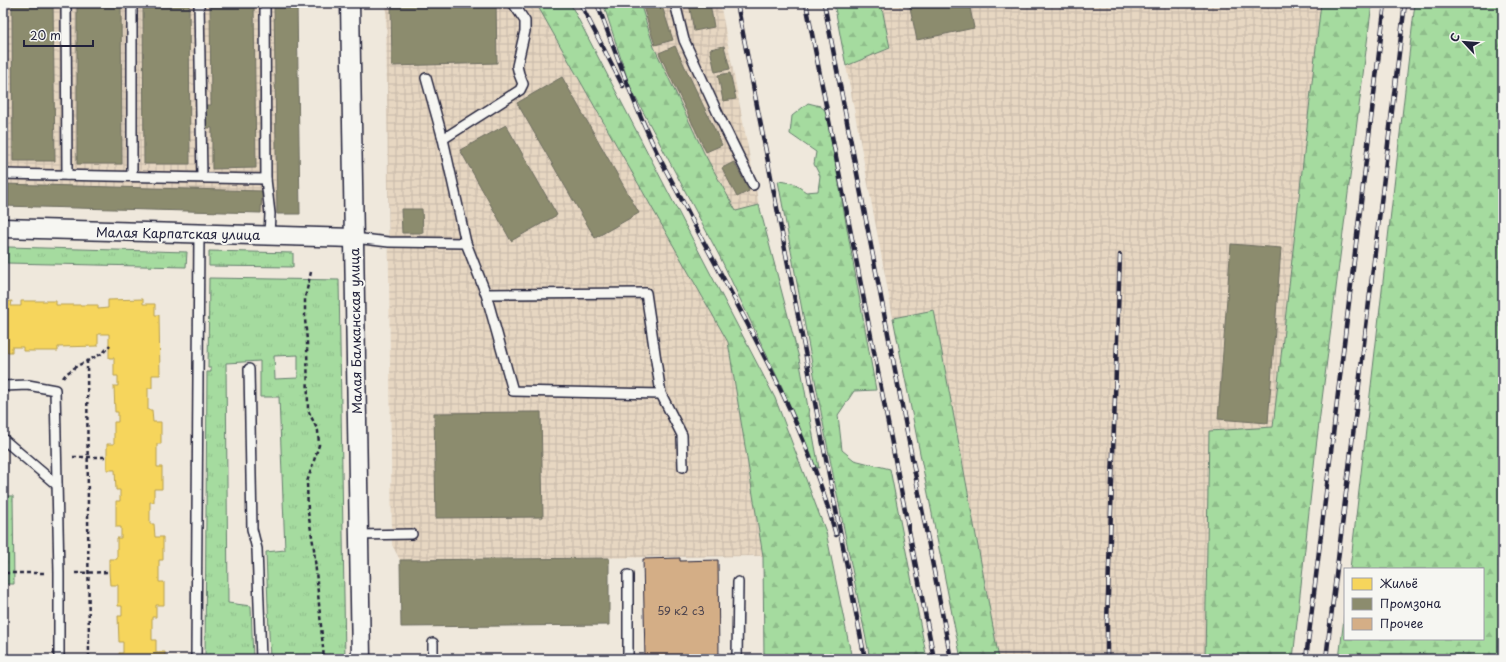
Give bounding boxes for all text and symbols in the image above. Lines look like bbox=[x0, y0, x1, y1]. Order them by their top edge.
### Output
scale bar bbox=[24, 22, 93, 48]
north arrow bbox=[1444, 22, 1484, 62]
text: 20 m bbox=[30, 26, 61, 44]
text: С bbox=[1445, 30, 1464, 45]
street label: Малая Карпатская улица bbox=[96, 222, 261, 244]
street label: Малая Балканская улица bbox=[344, 247, 366, 414]
legend bbox=[1344, 568, 1484, 640]
text: Жильё bbox=[1379, 574, 1418, 592]
text: Промзона bbox=[1380, 594, 1442, 612]
house number: 59 к2 с3 bbox=[657, 602, 705, 619]
text: Прочее bbox=[1380, 614, 1424, 632]

